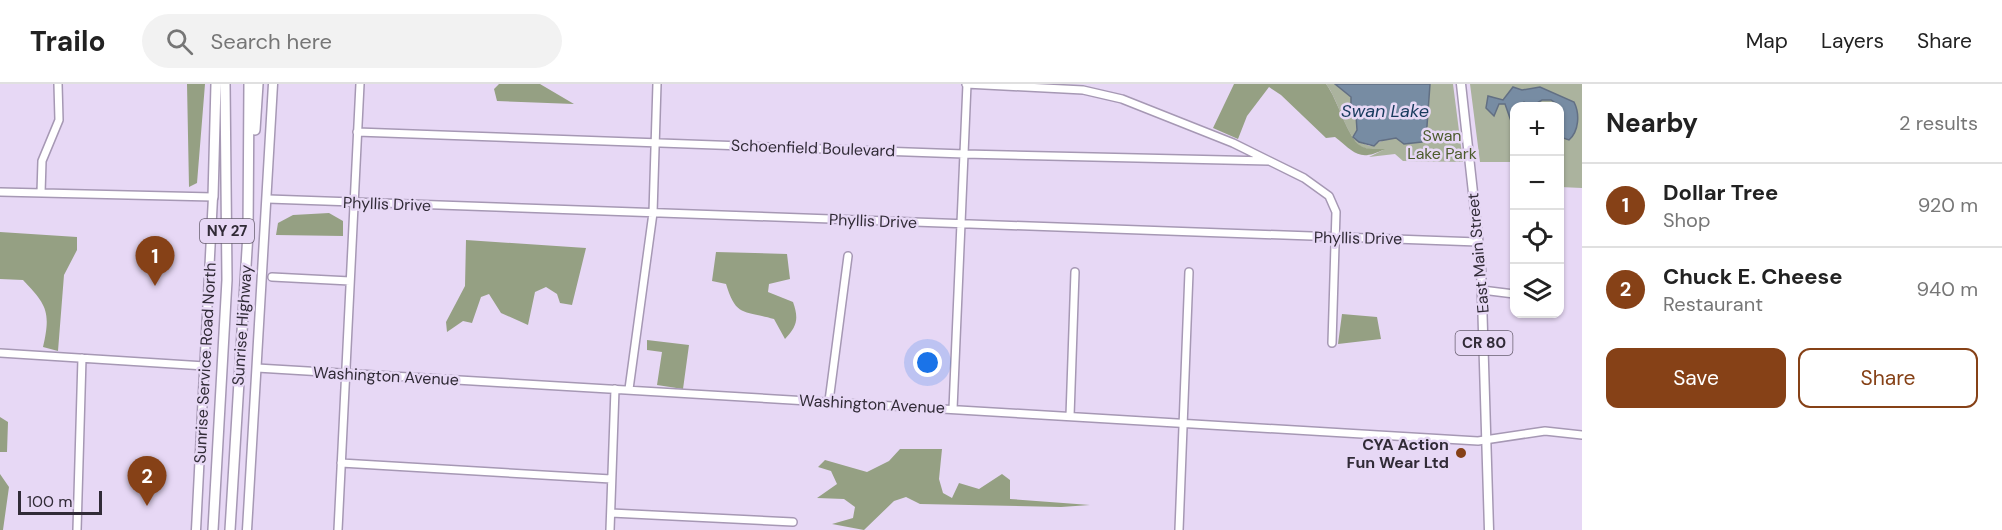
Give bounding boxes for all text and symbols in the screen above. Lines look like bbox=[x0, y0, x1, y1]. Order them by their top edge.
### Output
search box bbox=[142, 14, 562, 68]
text: Trailo bbox=[30, 23, 106, 60]
icon: search bbox=[163, 25, 196, 58]
text: Search here bbox=[211, 27, 332, 56]
text: Map bbox=[1746, 27, 1788, 55]
text: Layers bbox=[1821, 27, 1884, 55]
text: Share bbox=[1917, 27, 1972, 55]
water label: Swan Lake bbox=[1341, 99, 1429, 123]
map controls bbox=[1510, 102, 1564, 318]
button: + bbox=[1510, 102, 1564, 156]
text: Nearby bbox=[1606, 106, 1698, 140]
text: 2 results bbox=[1899, 110, 1978, 136]
park label: Swan Lake Park bbox=[1407, 125, 1477, 164]
street label: Schoenfield Boulevard bbox=[730, 135, 896, 161]
button: − bbox=[1510, 156, 1564, 210]
text: Dollar Tree bbox=[1663, 178, 1778, 207]
street label: Phyllis Drive bbox=[343, 192, 431, 216]
street label: East Main Street bbox=[1462, 192, 1494, 314]
text: 1 bbox=[1622, 192, 1629, 218]
text: 920 m bbox=[1918, 192, 1978, 218]
text: Shop bbox=[1663, 207, 1710, 233]
street label: Phyllis Drive bbox=[829, 209, 917, 233]
button: locate bbox=[1510, 210, 1564, 264]
road number: NY 27 bbox=[200, 219, 254, 243]
street label: Phyllis Drive bbox=[1314, 227, 1402, 249]
pin: 1 bbox=[136, 236, 174, 286]
street label: Sunrise Service Road North bbox=[189, 262, 221, 464]
text: Chuck E. Cheese bbox=[1663, 262, 1842, 291]
street label: Sunrise Highway bbox=[227, 264, 257, 386]
button: layers bbox=[1510, 264, 1564, 318]
text: 2 bbox=[1620, 276, 1631, 302]
text: 940 m bbox=[1916, 276, 1978, 302]
text: Restaurant bbox=[1663, 291, 1763, 317]
road number: CR 80 bbox=[1456, 331, 1512, 355]
your location bbox=[913, 348, 942, 377]
button: Save bbox=[1606, 348, 1786, 408]
button: Share bbox=[1798, 348, 1978, 408]
street label: Washington Avenue bbox=[313, 362, 459, 390]
street label: Washington Avenue bbox=[799, 390, 945, 418]
place label: CYA Action Fun Wear Ltd bbox=[1347, 434, 1449, 473]
marker: CYA Action Fun Wear Ltd bbox=[1454, 446, 1468, 460]
pin: 2 bbox=[128, 456, 166, 506]
scale bar bbox=[18, 488, 102, 516]
text: 100 m bbox=[27, 491, 72, 512]

